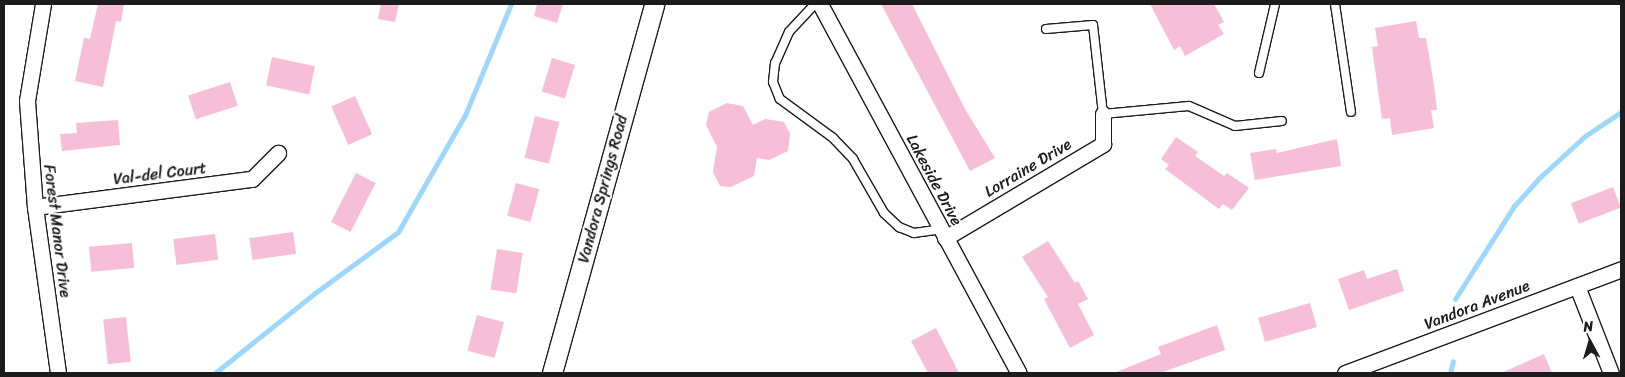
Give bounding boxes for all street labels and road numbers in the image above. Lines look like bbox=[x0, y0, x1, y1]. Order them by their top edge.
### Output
street label: Vandora Springs Road bbox=[574, 113, 632, 265]
street label: Lakeside Drive bbox=[902, 131, 966, 229]
street label: Lorraine Drive bbox=[981, 134, 1075, 202]
street label: Val-del Court bbox=[112, 159, 208, 189]
street label: Forest Manor Drive bbox=[39, 163, 75, 299]
street label: Vandora Avenue bbox=[1422, 276, 1532, 334]

